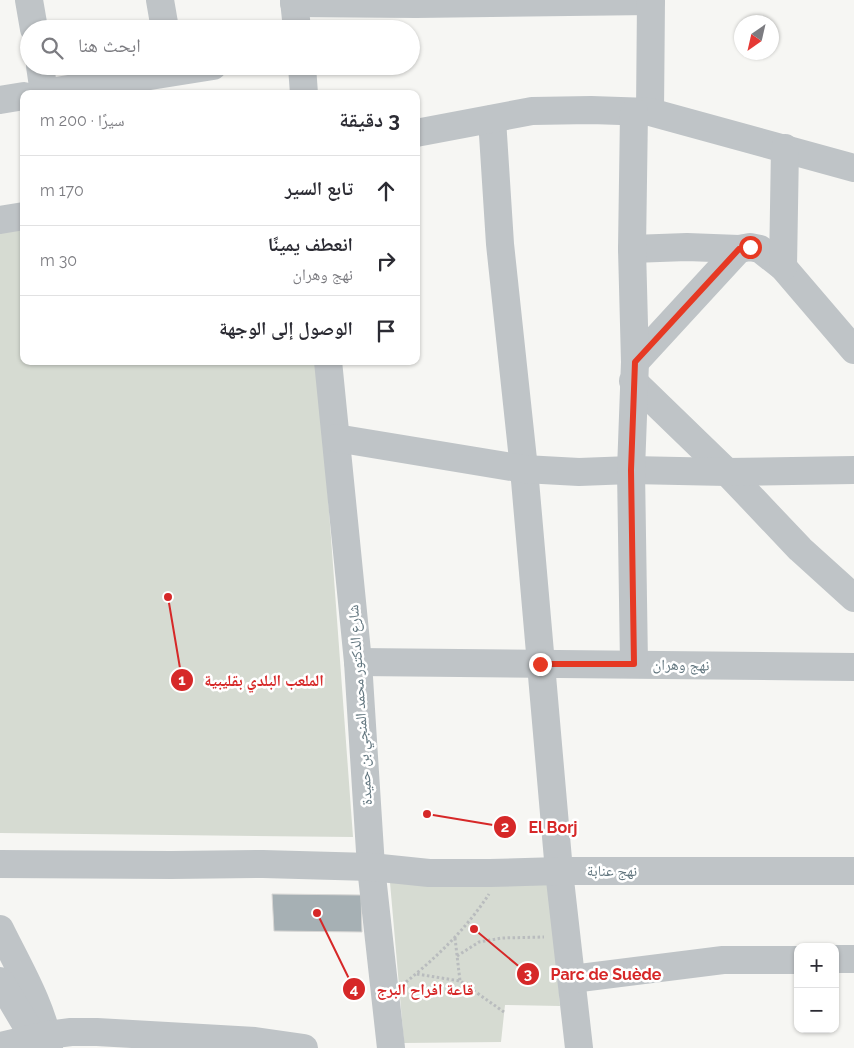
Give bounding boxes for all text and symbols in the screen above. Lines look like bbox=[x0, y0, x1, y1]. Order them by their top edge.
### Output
north arrow bbox=[734, 15, 779, 60]
search box bbox=[20, 20, 420, 75]
icon: search bbox=[38, 34, 66, 62]
text: ابحث هنا bbox=[78, 34, 141, 56]
text: 3 دقيقة bbox=[339, 107, 400, 132]
text: سيرًا · 200 m bbox=[40, 111, 124, 130]
text: تابع السير bbox=[285, 177, 353, 199]
icon: ahead bbox=[372, 177, 400, 205]
text: 170 m bbox=[40, 181, 84, 200]
text: انعطف يمينًا bbox=[268, 233, 353, 255]
route start bbox=[739, 236, 762, 259]
icon: right bbox=[372, 247, 400, 275]
text: 30 m bbox=[40, 251, 77, 270]
text: نهج وهران bbox=[293, 265, 353, 284]
text: الوصول إلى الوجهة bbox=[219, 317, 353, 339]
icon: arrive bbox=[372, 317, 400, 345]
street label: شارع الدكتور محمد المنجي بن حميدة bbox=[344, 604, 379, 806]
route end bbox=[529, 653, 552, 676]
street label: نهج وهران bbox=[652, 656, 710, 675]
callout: الملعب البلدي بقليبية bbox=[169, 665, 334, 696]
text: 1 bbox=[178, 671, 186, 689]
text: الملعب البلدي بقليبية bbox=[204, 671, 324, 693]
callout: El Borj bbox=[493, 811, 587, 842]
text: 2 bbox=[501, 818, 509, 836]
text: El Borj bbox=[528, 818, 578, 837]
street label: نهج عنابة bbox=[587, 862, 637, 881]
map controls bbox=[794, 943, 839, 1033]
button: + bbox=[794, 943, 839, 988]
callout: Parc de Suède bbox=[516, 958, 672, 989]
text: 3 bbox=[524, 965, 532, 983]
text: Parc de Suède bbox=[551, 965, 662, 984]
callout: قاعة افراح البرج bbox=[341, 974, 483, 1005]
text: 4 bbox=[350, 980, 359, 998]
text: قاعة افراح البرج bbox=[376, 980, 474, 1000]
button: − bbox=[794, 988, 839, 1033]

